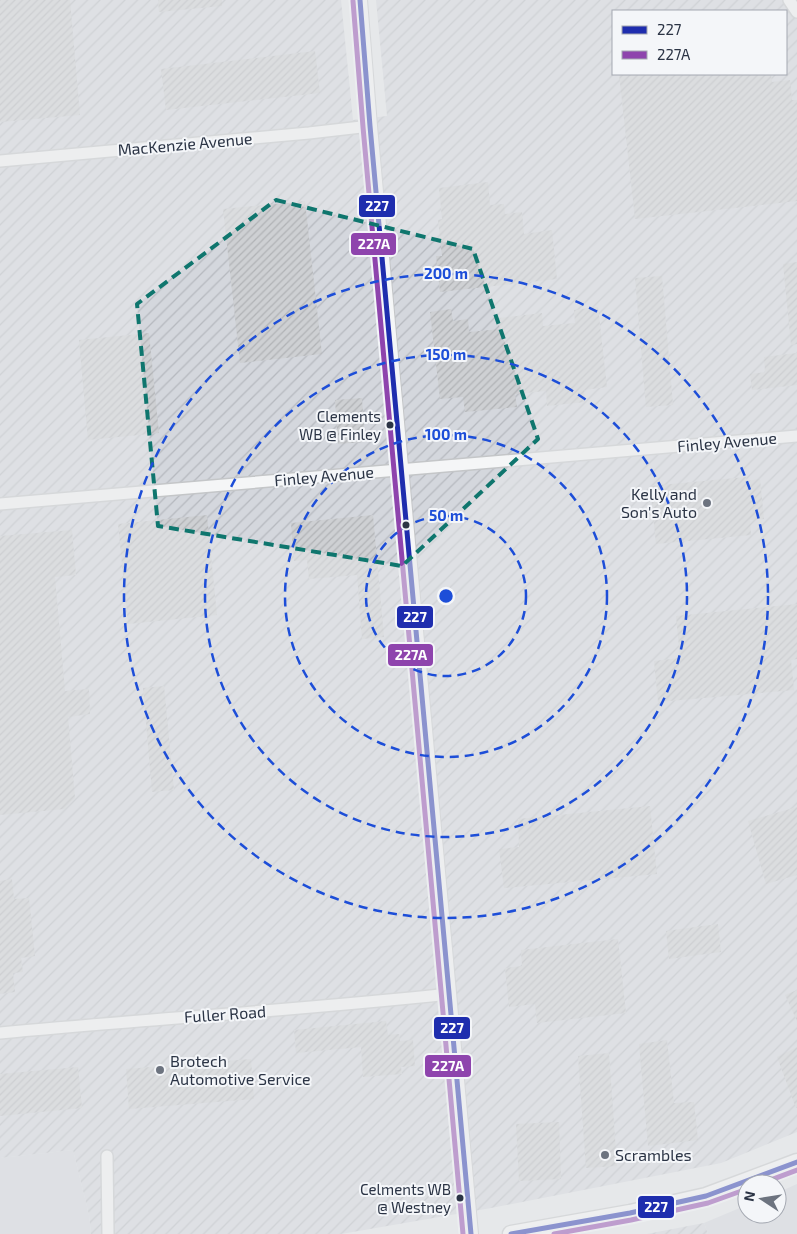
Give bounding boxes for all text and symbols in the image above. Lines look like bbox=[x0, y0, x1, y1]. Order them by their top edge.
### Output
legend bbox=[612, 10, 787, 75]
text: 227 bbox=[657, 20, 682, 38]
text: 227A bbox=[657, 45, 691, 63]
street label: MacKenzie Avenue bbox=[117, 128, 253, 159]
line badge: 227 bbox=[358, 194, 396, 218]
text: 227 bbox=[365, 197, 389, 214]
line badge: 227A bbox=[350, 232, 397, 256]
text: 227A bbox=[358, 235, 391, 252]
text: 200 m bbox=[424, 264, 468, 282]
text: 150 m bbox=[426, 345, 466, 363]
place label: Clements WB @ Finley bbox=[299, 407, 381, 443]
marker: Clements WB @ Finley bbox=[385, 420, 395, 430]
text: 100 m bbox=[425, 425, 467, 443]
street label: Finley Avenue bbox=[676, 428, 778, 455]
street label: Finley Avenue bbox=[273, 462, 375, 489]
place label: Kelly and Son's Auto bbox=[621, 484, 697, 521]
marker: Kelly and Son's Auto bbox=[701, 497, 713, 509]
text: 50 m bbox=[429, 506, 463, 524]
unlabelled marker bbox=[401, 520, 411, 530]
centre of rings bbox=[437, 587, 455, 605]
line badge: 227 bbox=[396, 605, 434, 629]
text: 227 bbox=[403, 608, 427, 625]
line badge: 227A bbox=[387, 643, 434, 667]
text: 227A bbox=[395, 646, 428, 663]
street label: Fuller Road bbox=[183, 1001, 267, 1026]
line badge: 227 bbox=[433, 1016, 471, 1040]
text: 227 bbox=[440, 1019, 464, 1036]
place label: Brotech Automotive Service bbox=[170, 1051, 311, 1088]
line badge: 227A bbox=[424, 1054, 472, 1078]
text: 227A bbox=[432, 1057, 465, 1074]
marker: Brotech Automotive Service bbox=[154, 1064, 166, 1076]
place label: Scrambles bbox=[615, 1145, 692, 1164]
marker: Scrambles bbox=[599, 1149, 611, 1161]
north arrow bbox=[737, 1174, 787, 1224]
place label: Celments WB @ Westney bbox=[360, 1180, 451, 1216]
text: N bbox=[739, 1189, 758, 1203]
marker: Celments WB @ Westney bbox=[455, 1193, 465, 1203]
line badge: 227 bbox=[637, 1195, 675, 1219]
text: 227 bbox=[644, 1198, 668, 1215]

